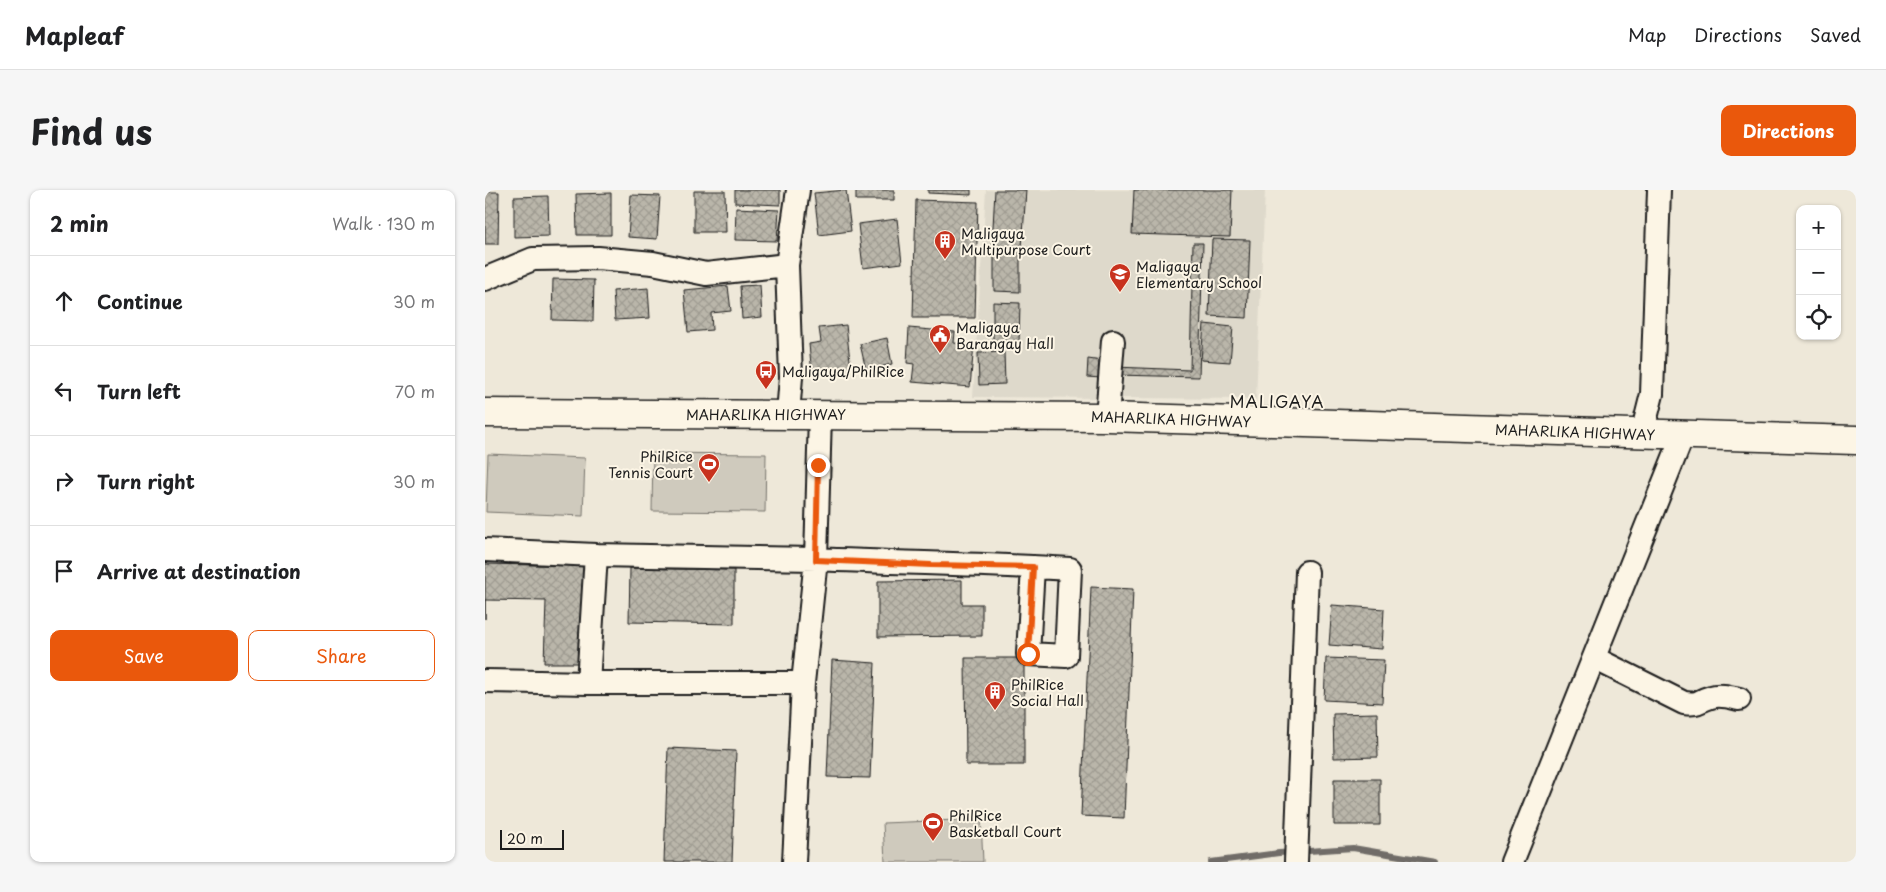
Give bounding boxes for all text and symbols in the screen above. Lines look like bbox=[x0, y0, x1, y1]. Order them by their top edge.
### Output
text: Mapleaf bbox=[25, 17, 124, 53]
text: Map bbox=[1628, 21, 1666, 48]
text: Directions bbox=[1694, 21, 1782, 48]
text: Saved bbox=[1810, 21, 1861, 48]
text: Find us bbox=[30, 104, 152, 157]
button: Directions bbox=[1721, 105, 1856, 156]
map controls bbox=[1796, 205, 1841, 340]
button: + bbox=[1796, 205, 1841, 250]
text: 2 min bbox=[50, 207, 109, 239]
text: Walk · 130 m bbox=[332, 211, 435, 235]
place label: Maligaya Multipurpose Court bbox=[961, 223, 1091, 260]
building icon: Maligaya Multipurpose Court bbox=[933, 229, 957, 260]
button: − bbox=[1796, 250, 1841, 295]
place label: Maligaya Elementary School bbox=[1136, 256, 1262, 293]
school or university icon: Maligaya Elementary School bbox=[1108, 262, 1132, 293]
icon: ahead bbox=[50, 287, 78, 315]
text: Continue bbox=[97, 287, 183, 315]
text: 30 m bbox=[393, 289, 435, 313]
button: locate bbox=[1796, 295, 1841, 340]
place label: Maligaya Barangay Hall bbox=[956, 317, 1054, 354]
public building icon: Maligaya Barangay Hall bbox=[928, 323, 952, 354]
bus stop icon: Maligaya/PhilRice bbox=[754, 359, 778, 390]
place label: Maligaya/PhilRice bbox=[782, 361, 904, 382]
icon: left bbox=[50, 377, 78, 405]
text: Turn left bbox=[97, 377, 181, 405]
text: 70 m bbox=[395, 379, 435, 403]
district label: MALIGAYA bbox=[1229, 389, 1325, 413]
street label: MAHARLIKA HIGHWAY bbox=[686, 404, 846, 425]
street label: MAHARLIKA HIGHWAY bbox=[1091, 406, 1251, 432]
street label: MAHARLIKA HIGHWAY bbox=[1495, 419, 1655, 445]
place label: PhilRice Tennis Court bbox=[608, 446, 693, 483]
sports icon: PhilRice Tennis Court bbox=[697, 452, 721, 483]
route end bbox=[807, 454, 830, 477]
icon: right bbox=[50, 467, 78, 495]
text: Turn right bbox=[97, 467, 195, 495]
text: 30 m bbox=[393, 469, 435, 493]
icon: arrive bbox=[50, 557, 78, 585]
text: Arrive at destination bbox=[97, 557, 301, 585]
button: Save bbox=[50, 630, 238, 681]
button: Share bbox=[248, 630, 435, 681]
route start bbox=[1017, 643, 1040, 666]
place label: PhilRice Social Hall bbox=[1011, 674, 1084, 711]
building icon: PhilRice Social Hall bbox=[983, 680, 1007, 711]
place label: PhilRice Basketball Court bbox=[949, 805, 1062, 842]
sports icon: PhilRice Basketball Court bbox=[921, 811, 945, 842]
scale bar bbox=[500, 827, 564, 850]
text: 20 m bbox=[507, 828, 543, 849]

